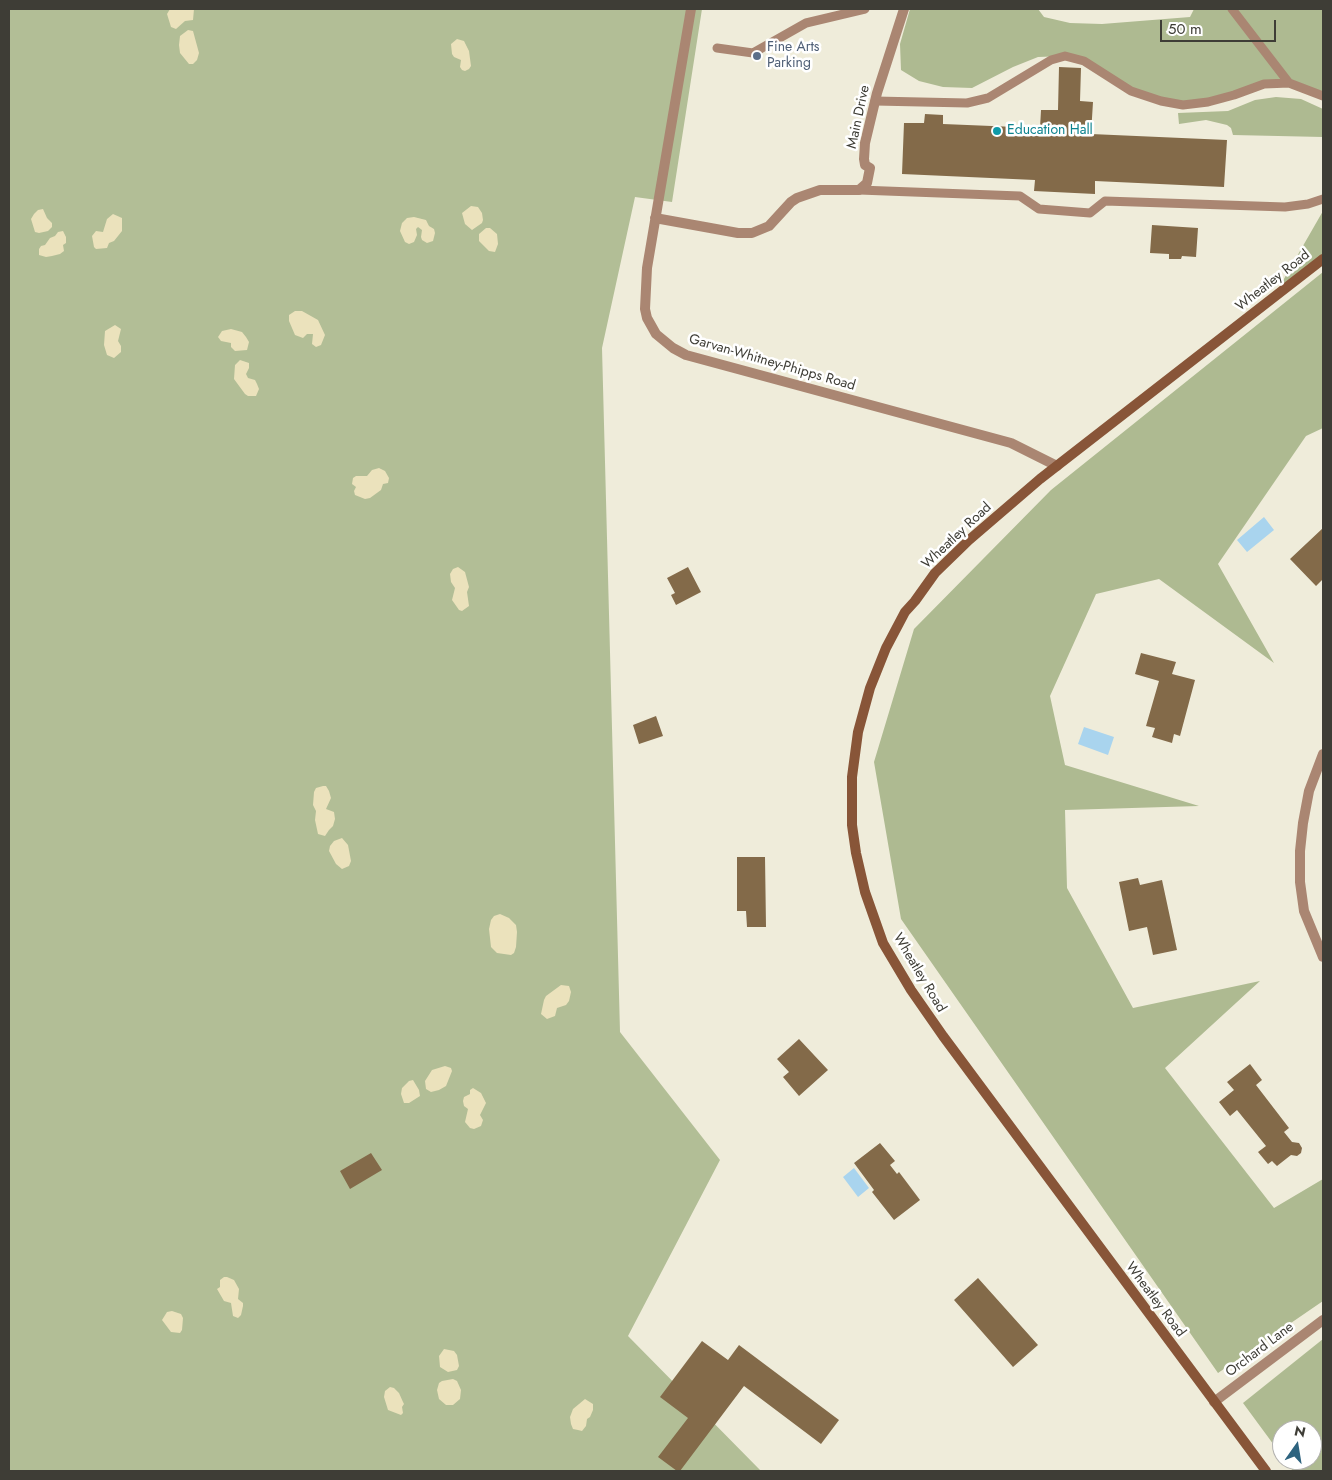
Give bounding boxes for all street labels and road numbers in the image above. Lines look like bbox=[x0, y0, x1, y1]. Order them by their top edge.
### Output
street label: Main Drive bbox=[844, 84, 874, 150]
street label: Wheatley Road bbox=[1233, 247, 1313, 315]
street label: Garvan-Whitney-Phipps Road bbox=[687, 331, 857, 395]
street label: Wheatley Road bbox=[919, 499, 995, 573]
street label: Wheatley Road bbox=[889, 930, 949, 1016]
street label: Wheatley Road bbox=[1121, 1259, 1189, 1341]
street label: Orchard Lane bbox=[1223, 1319, 1297, 1381]

